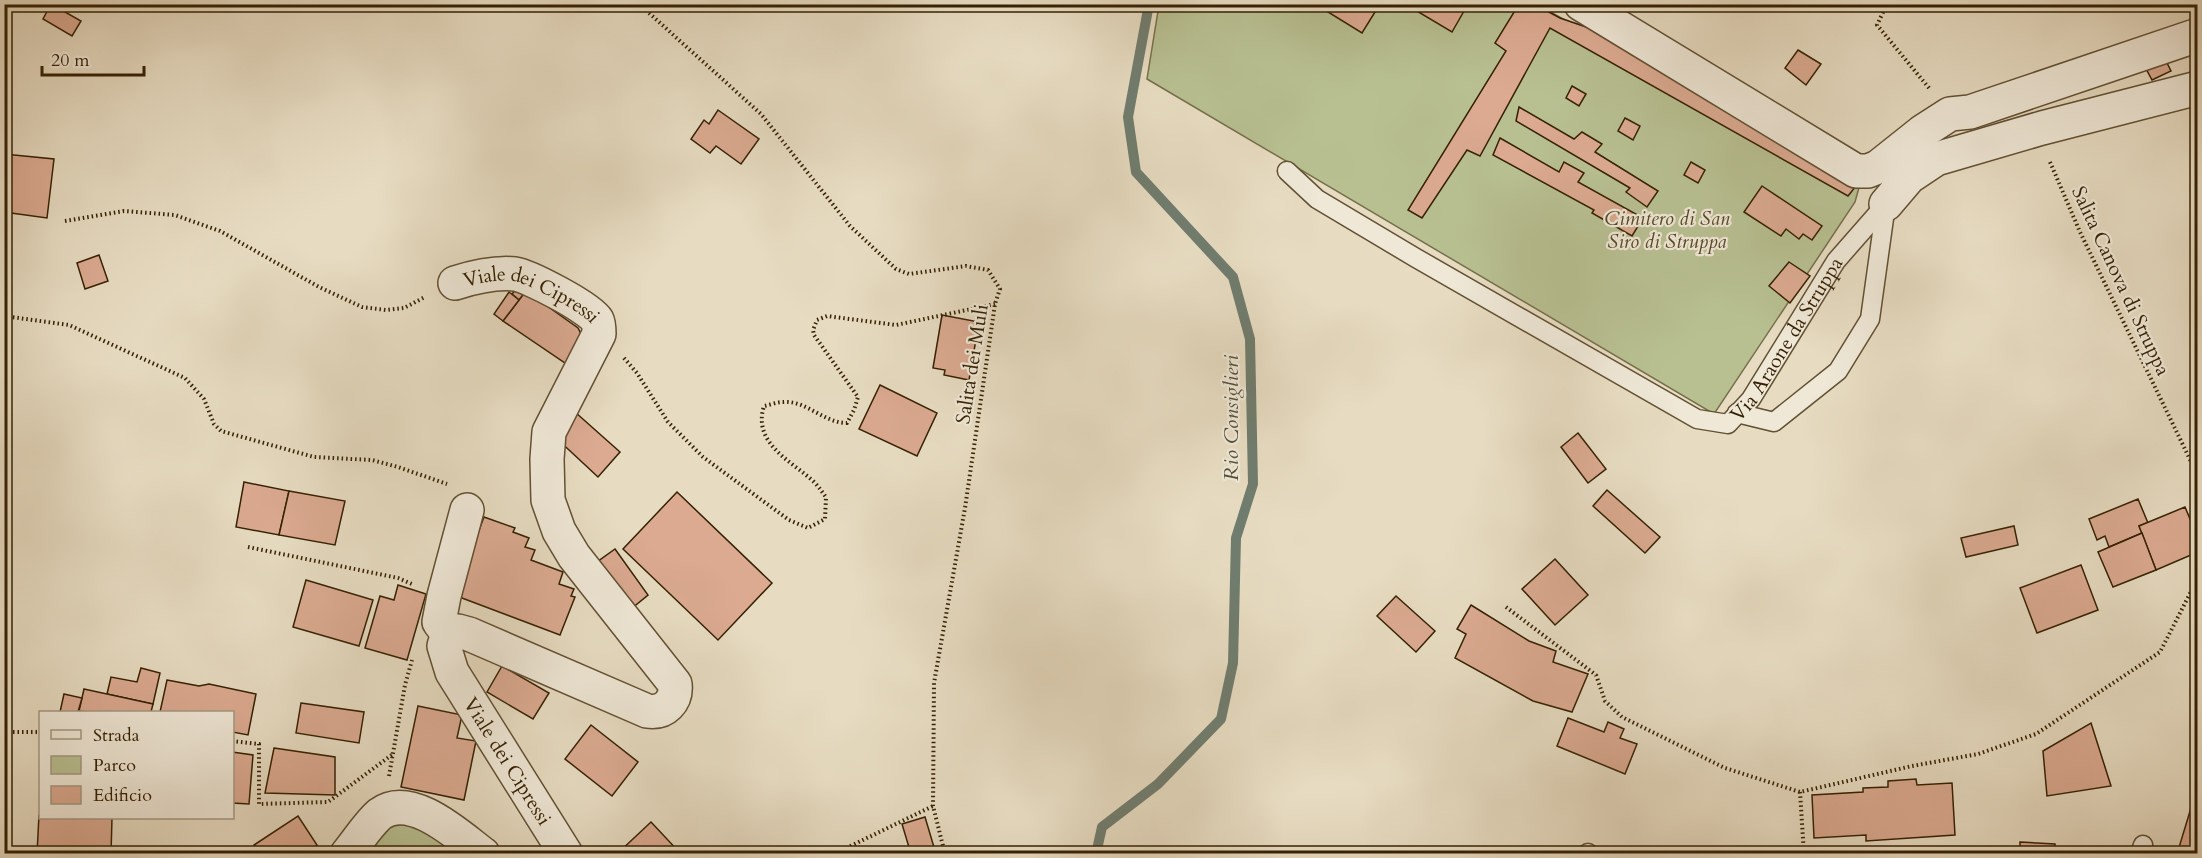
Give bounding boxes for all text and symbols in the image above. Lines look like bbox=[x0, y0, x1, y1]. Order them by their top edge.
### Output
scale bar bbox=[42, 39, 144, 77]
text: 20 m bbox=[51, 48, 90, 73]
street label: Salita Canova di Struppa bbox=[2065, 182, 2177, 380]
park label: Cimitero di San Siro di Struppa bbox=[1604, 205, 1730, 255]
street label: Via Araone da Struppa bbox=[1724, 251, 1849, 427]
street label: Viale dei Cipressi bbox=[460, 260, 607, 329]
street label: Salita dei Muli bbox=[949, 302, 995, 426]
water label: Rio Consiglieri bbox=[1217, 355, 1246, 481]
street label: Viale dei Cipressi bbox=[458, 692, 558, 831]
legend bbox=[39, 711, 234, 819]
text: Strada bbox=[93, 723, 140, 748]
text: Parco bbox=[93, 753, 136, 778]
text: Edificio bbox=[93, 783, 152, 808]

